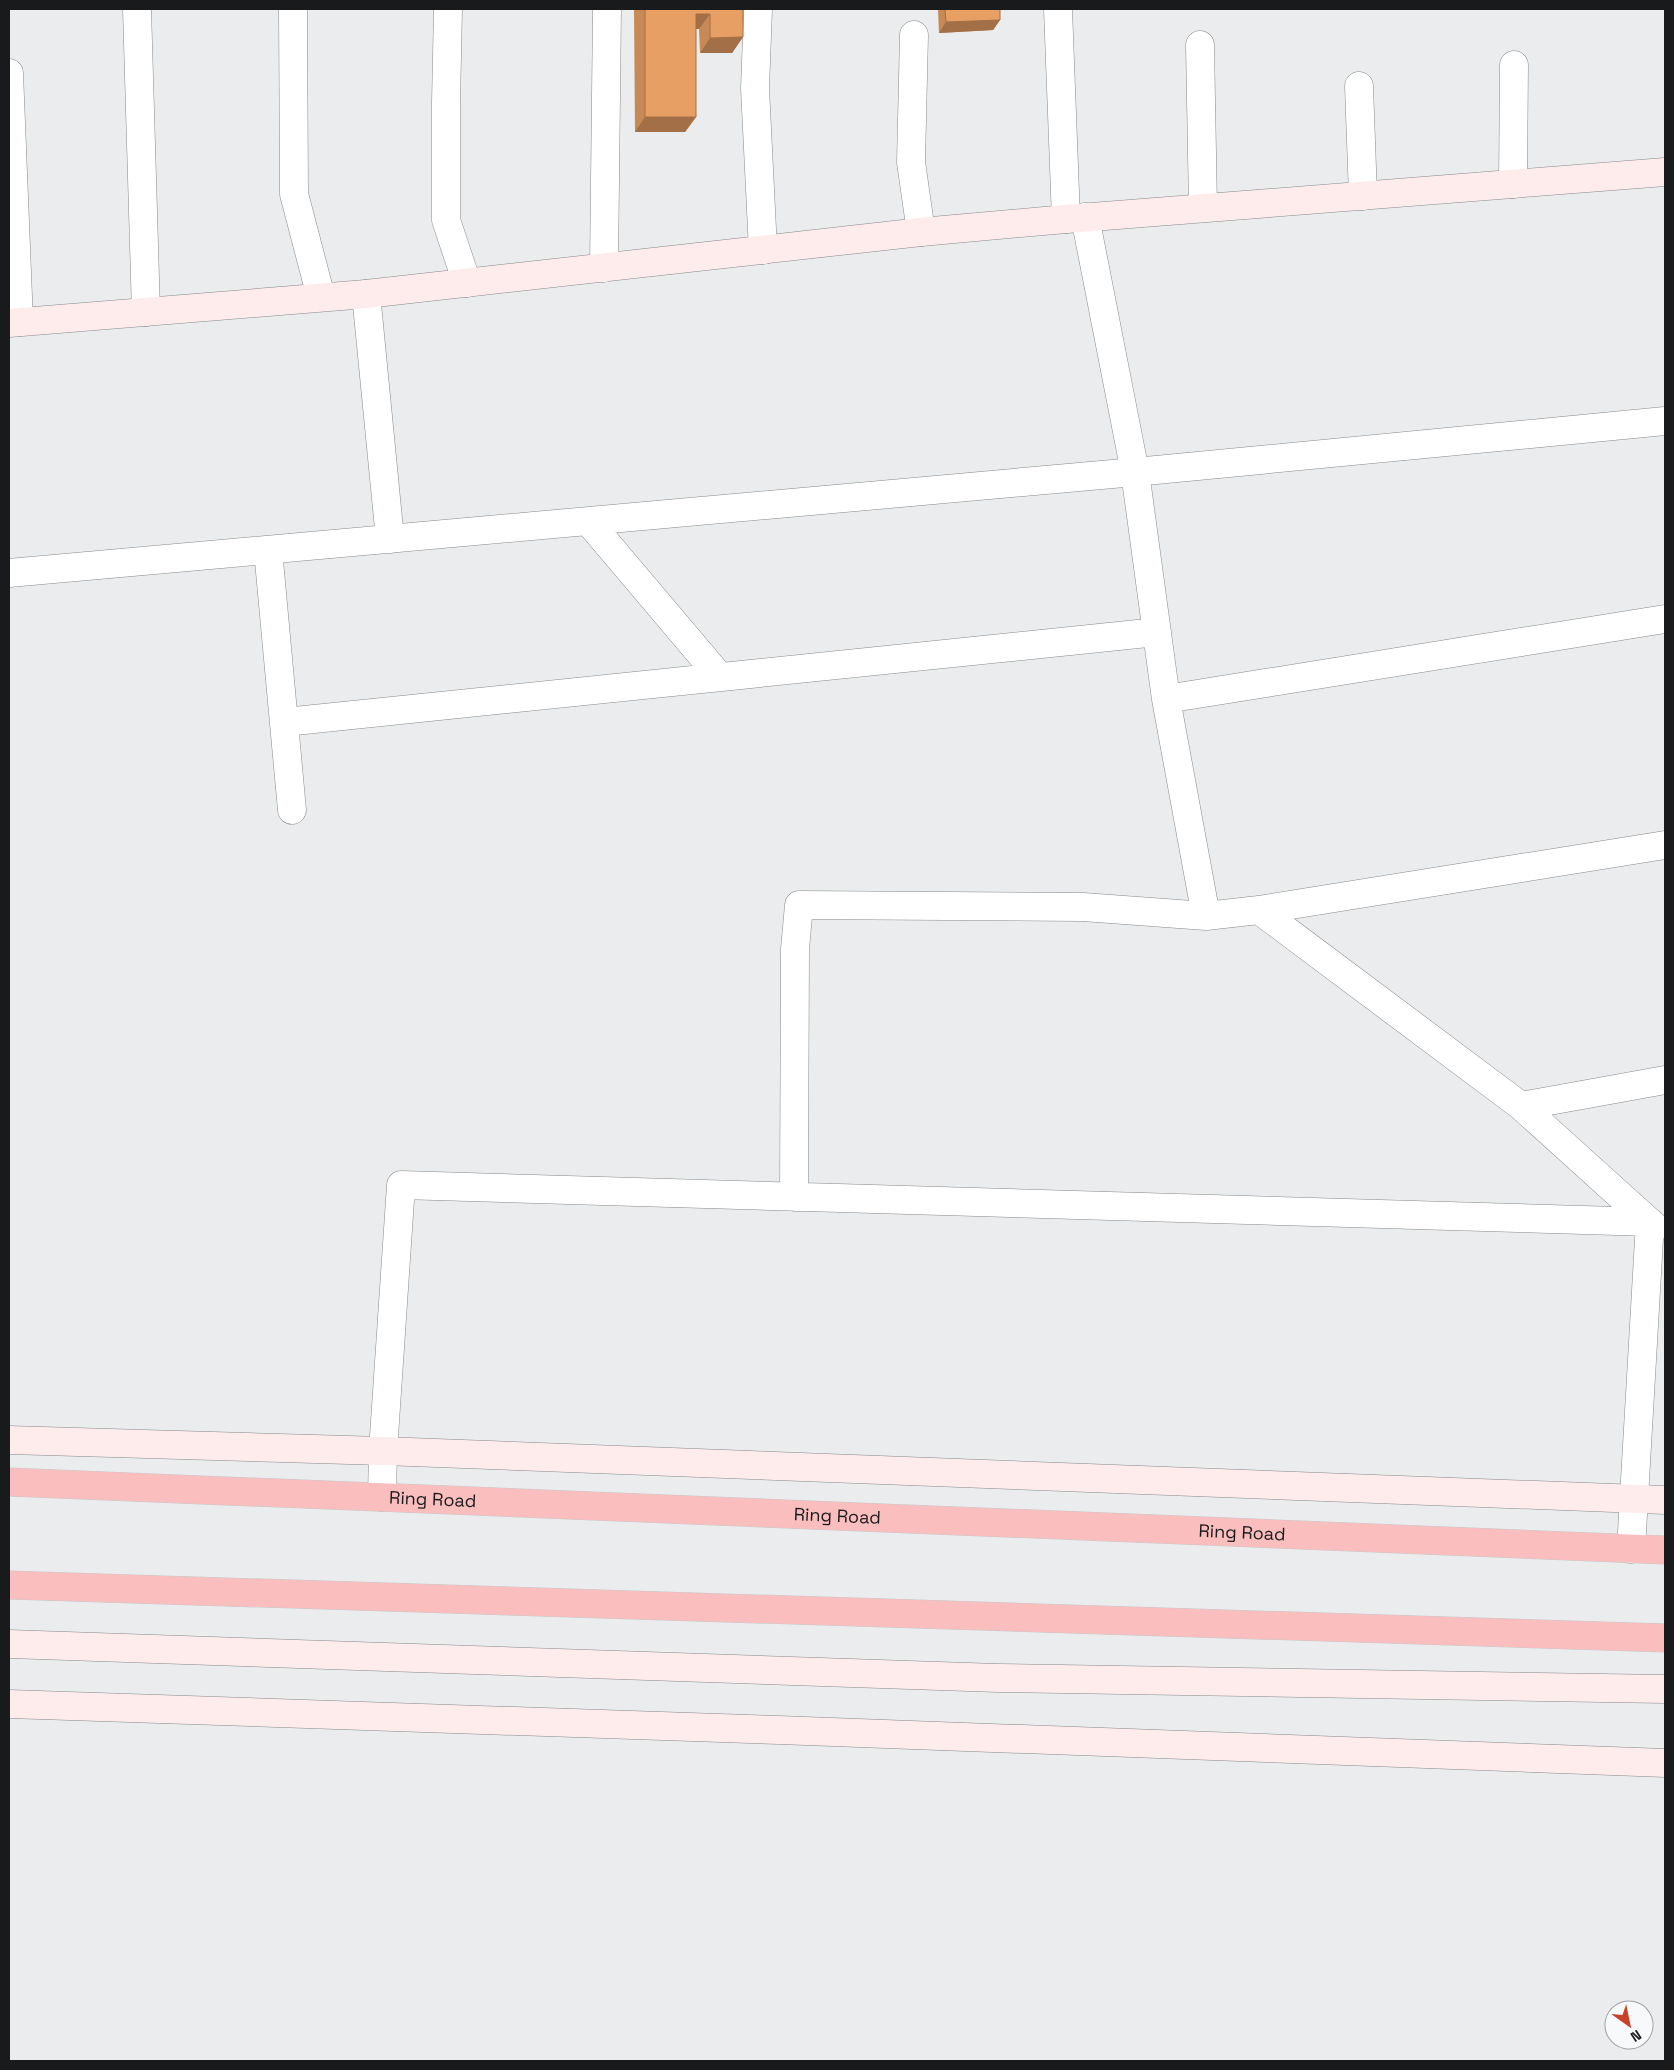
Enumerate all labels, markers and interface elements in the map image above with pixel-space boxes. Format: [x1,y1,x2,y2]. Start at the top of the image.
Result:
street label: Ring Road [389,1486,477,1512]
street label: Ring Road [793,1502,881,1529]
street label: Ring Road [1198,1519,1286,1545]
north arrow [1604,2000,1654,2050]
text: N [1627,2026,1645,2046]

